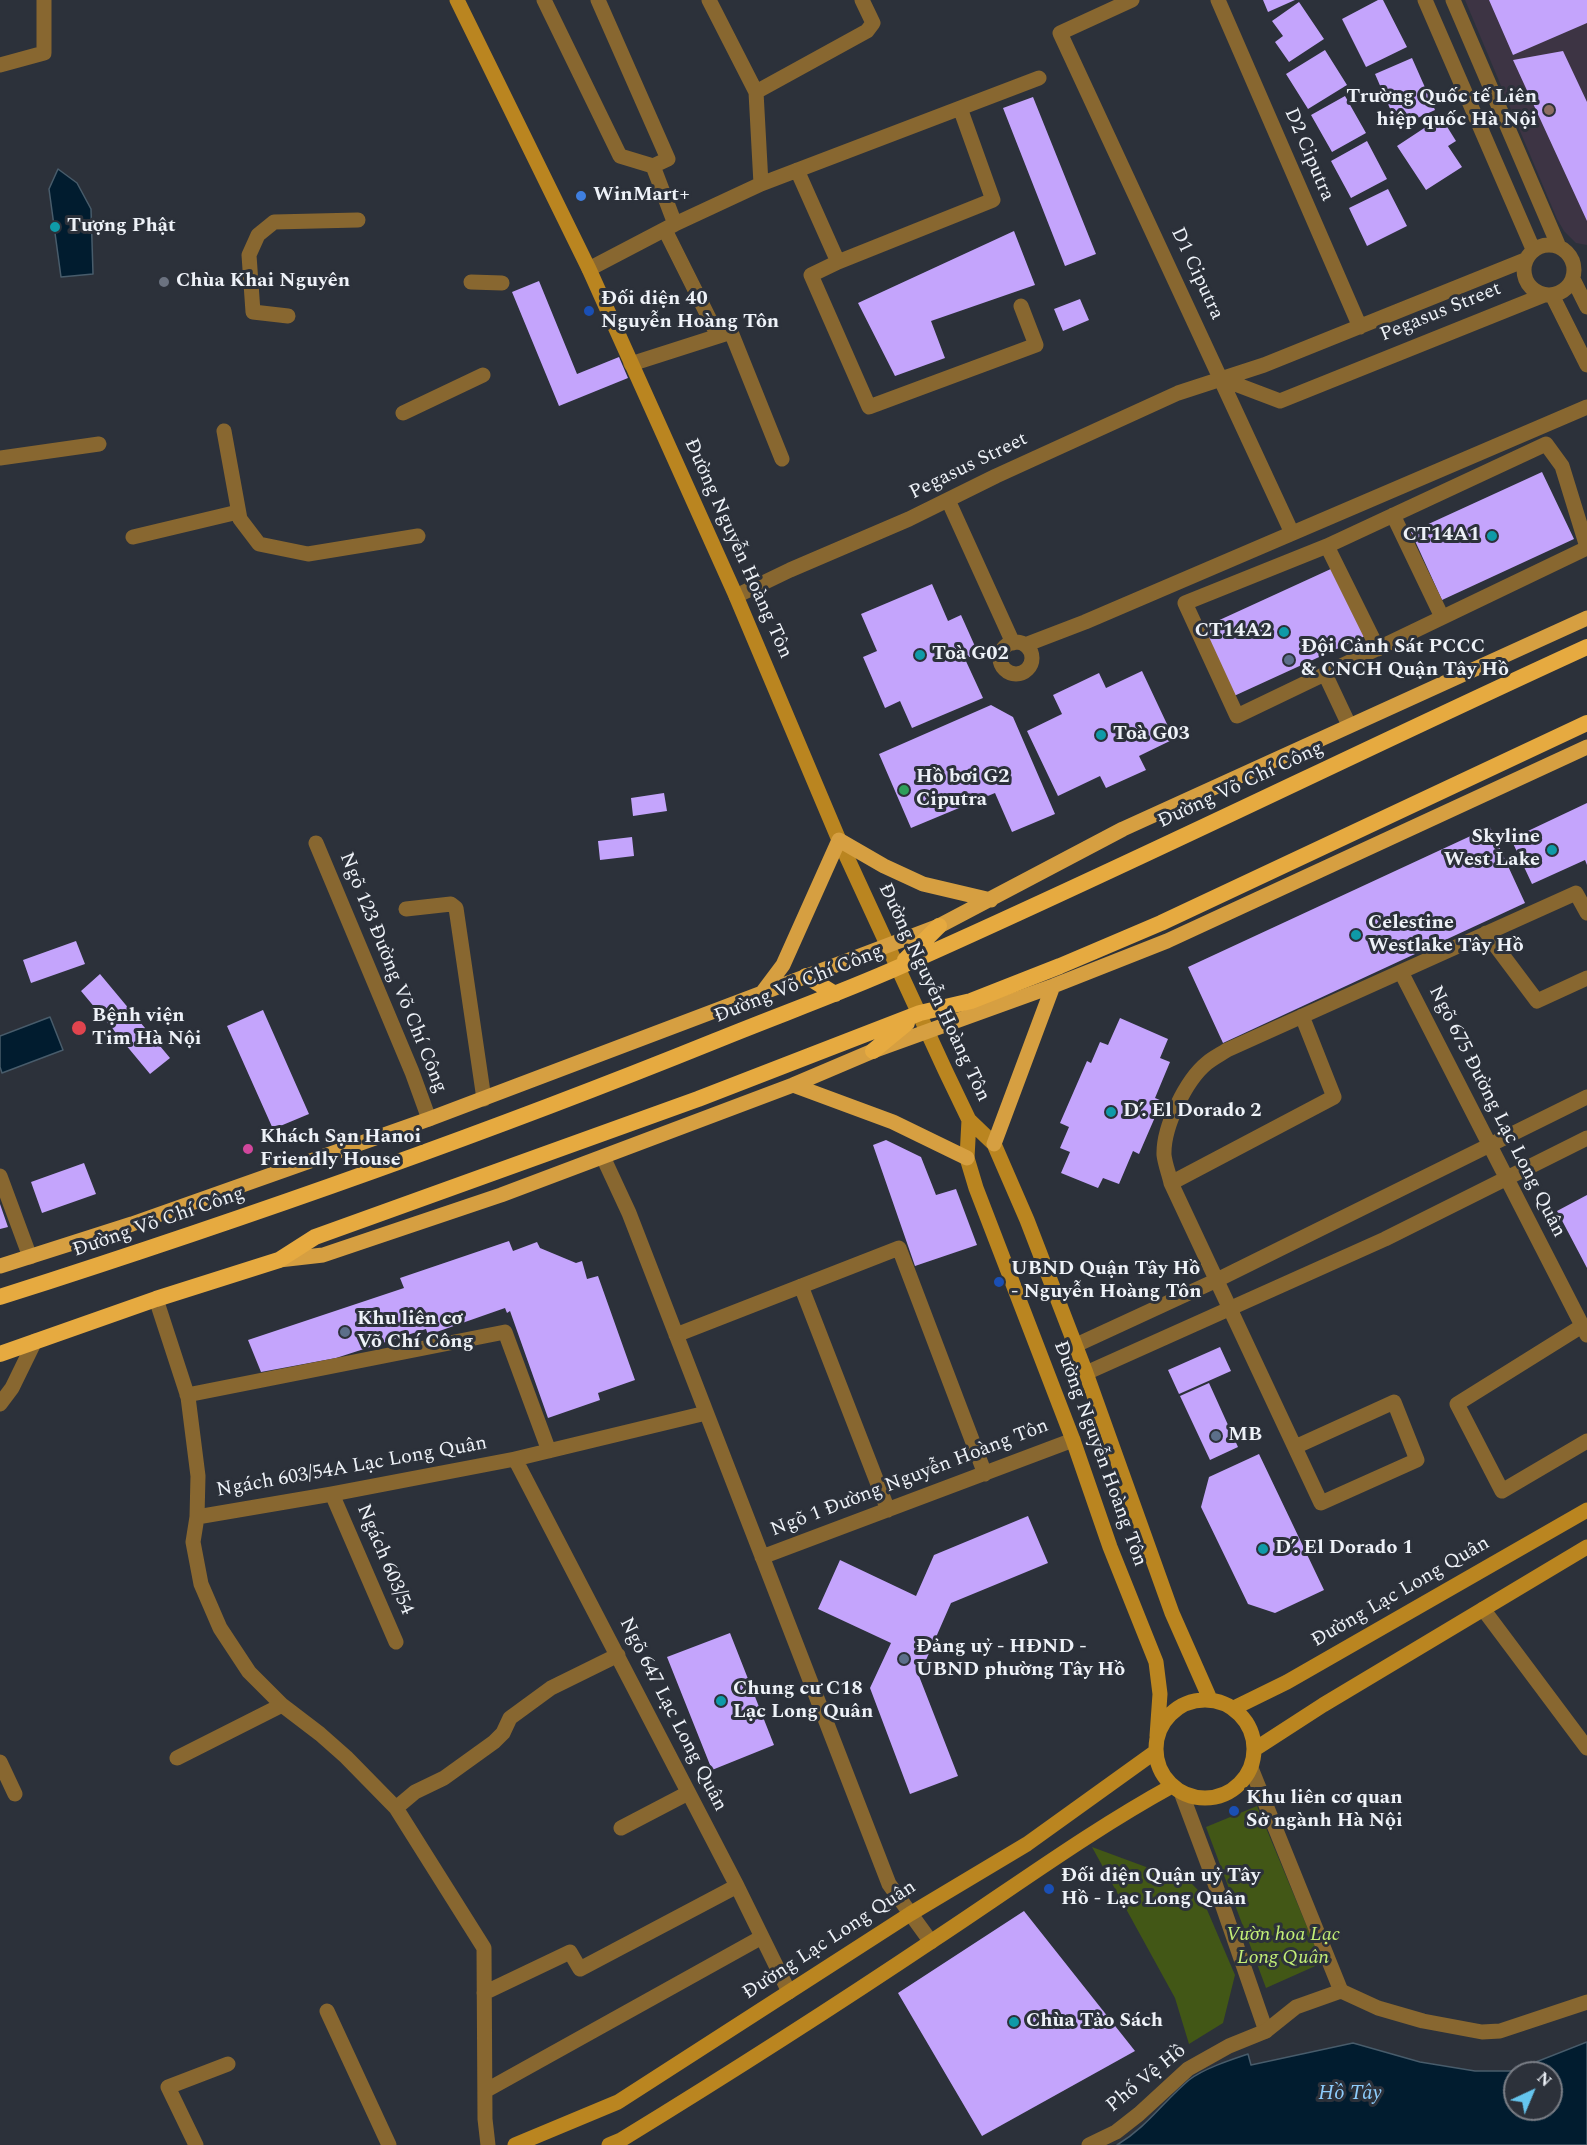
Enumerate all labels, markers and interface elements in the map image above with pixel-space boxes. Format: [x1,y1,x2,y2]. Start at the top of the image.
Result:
place label: Trường Quốc tế Liên hiệp quốc Hà Nội [1346,86,1537,133]
marker: Trường Quốc tế Liên hiệp quốc Hà Nội [1542,103,1556,117]
street label: D2 Ciputra [1278,105,1338,205]
place label: WinMart+ [593,184,690,208]
marker: WinMart+ [574,189,588,203]
place label: Tượng Phật [67,215,176,239]
marker: Tượng Phật [48,220,62,234]
street label: D1 Ciputra [1164,224,1228,324]
place label: Chùa Khai Nguyên [176,270,350,294]
marker: Chùa Khai Nguyên [157,275,171,289]
street label: Pegasus Street [1377,278,1505,348]
place label: Đối diện 40 Nguyễn Hoàng Tôn [601,288,779,335]
marker: Đối diện 40 Nguyễn Hoàng Tôn [582,304,596,318]
street label: Pegasus Street [906,428,1032,506]
street label: Đường Nguyễn Hoàng Tôn [678,435,796,663]
place label: CT14A1 [1403,524,1480,548]
marker: CT14A1 [1485,529,1499,543]
place label: CT14A2 [1195,620,1272,644]
marker: CT14A2 [1277,625,1291,639]
place label: Đội Cảnh Sát PCCC & CNCH Quận Tây Hồ [1301,636,1509,683]
place label: Toà G02 [932,643,1009,667]
marker: Toà G02 [913,648,927,662]
marker: Đội Cảnh Sát PCCC & CNCH Quận Tây Hồ [1282,653,1296,667]
place label: Toà G03 [1113,723,1190,747]
marker: Toà G03 [1094,728,1108,742]
street label: Đường Võ Chí Công [1155,737,1327,835]
place label: Hồ bơi G2 Ciputra [916,766,1010,813]
marker: Hồ bơi G2 Ciputra [897,783,911,797]
place label: Skyline West Lake [1444,826,1540,873]
marker: Skyline West Lake [1545,843,1559,857]
street label: Ngõ 123 Đường Võ Chí Công [333,849,451,1097]
street label: Đường Nguyễn Hoàng Tôn [872,880,994,1106]
place label: Celestine Westlake Tây Hồ [1368,912,1524,959]
marker: Celestine Westlake Tây Hồ [1349,928,1363,942]
street label: Đường Võ Chí Công [711,940,887,1030]
street label: Ngõ 675 Đường Lạc Long Quân [1422,982,1570,1242]
place label: Bệnh viện Tim Hà Nội [92,1005,202,1052]
marker: Bệnh viện Tim Hà Nội [70,1019,88,1037]
place label: D’. El Dorado 2 [1123,1100,1262,1124]
marker: D’. El Dorado 2 [1104,1105,1118,1119]
place label: Khách Sạn Hanoi Friendly House [260,1126,421,1173]
marker: Khách Sạn Hanoi Friendly House [241,1142,255,1156]
street label: Đường Võ Chí Công [70,1182,248,1264]
place label: UBND Quận Tây Hồ - Nguyễn Hoàng Tôn [1011,1258,1202,1305]
marker: UBND Quận Tây Hồ - Nguyễn Hoàng Tôn [992,1275,1006,1289]
place label: Khu liên cơ Võ Chí Công [357,1308,473,1355]
marker: Khu liên cơ Võ Chí Công [338,1325,352,1339]
street label: Đường Nguyễn Hoàng Tôn [1047,1338,1151,1570]
street label: Ngõ 1 Đường Nguyễn Hoàng Tôn [768,1415,1052,1543]
place label: MB [1228,1424,1262,1448]
marker: MB [1209,1429,1223,1443]
street label: Ngách 603/54A Lạc Long Quân [215,1432,489,1504]
street label: Ngách 603/54 [350,1501,418,1619]
street label: Đường Lạc Long Quân [1308,1532,1494,1654]
place label: D’. El Dorado 1 [1275,1537,1414,1561]
marker: D’. El Dorado 1 [1256,1542,1270,1556]
street label: Ngõ 647 Lạc Long Quân [613,1614,731,1816]
place label: Đảng uỷ - HĐND - UBND phường Tây Hồ [916,1636,1125,1683]
marker: Đảng uỷ - HĐND - UBND phường Tây Hồ [897,1652,911,1666]
place label: Chung cư C18 Lạc Long Quân [733,1678,873,1725]
marker: Chung cư C18 Lạc Long Quân [714,1694,728,1708]
place label: Khu liên cơ quan Sở ngành Hà Nội [1246,1787,1403,1834]
marker: Khu liên cơ quan Sở ngành Hà Nội [1227,1804,1241,1818]
place label: Đối diện Quận uỷ Tây Hồ - Lạc Long Quân [1061,1865,1260,1912]
street label: Đường Lạc Long Quân [739,1876,921,2006]
marker: Đối diện Quận uỷ Tây Hồ - Lạc Long Quân [1042,1882,1056,1896]
park label: Vườn hoa Lạc Long Quân [1226,1924,1340,1971]
place label: Chùa Tảo Sách [1026,2010,1163,2034]
marker: Chùa Tảo Sách [1007,2015,1021,2029]
street label: Phố Vệ Hồ [1102,2040,1192,2118]
north arrow [1503,2061,1563,2121]
text: N [1531,2066,1557,2093]
water label: Hồ Tây [1318,2082,1382,2108]

